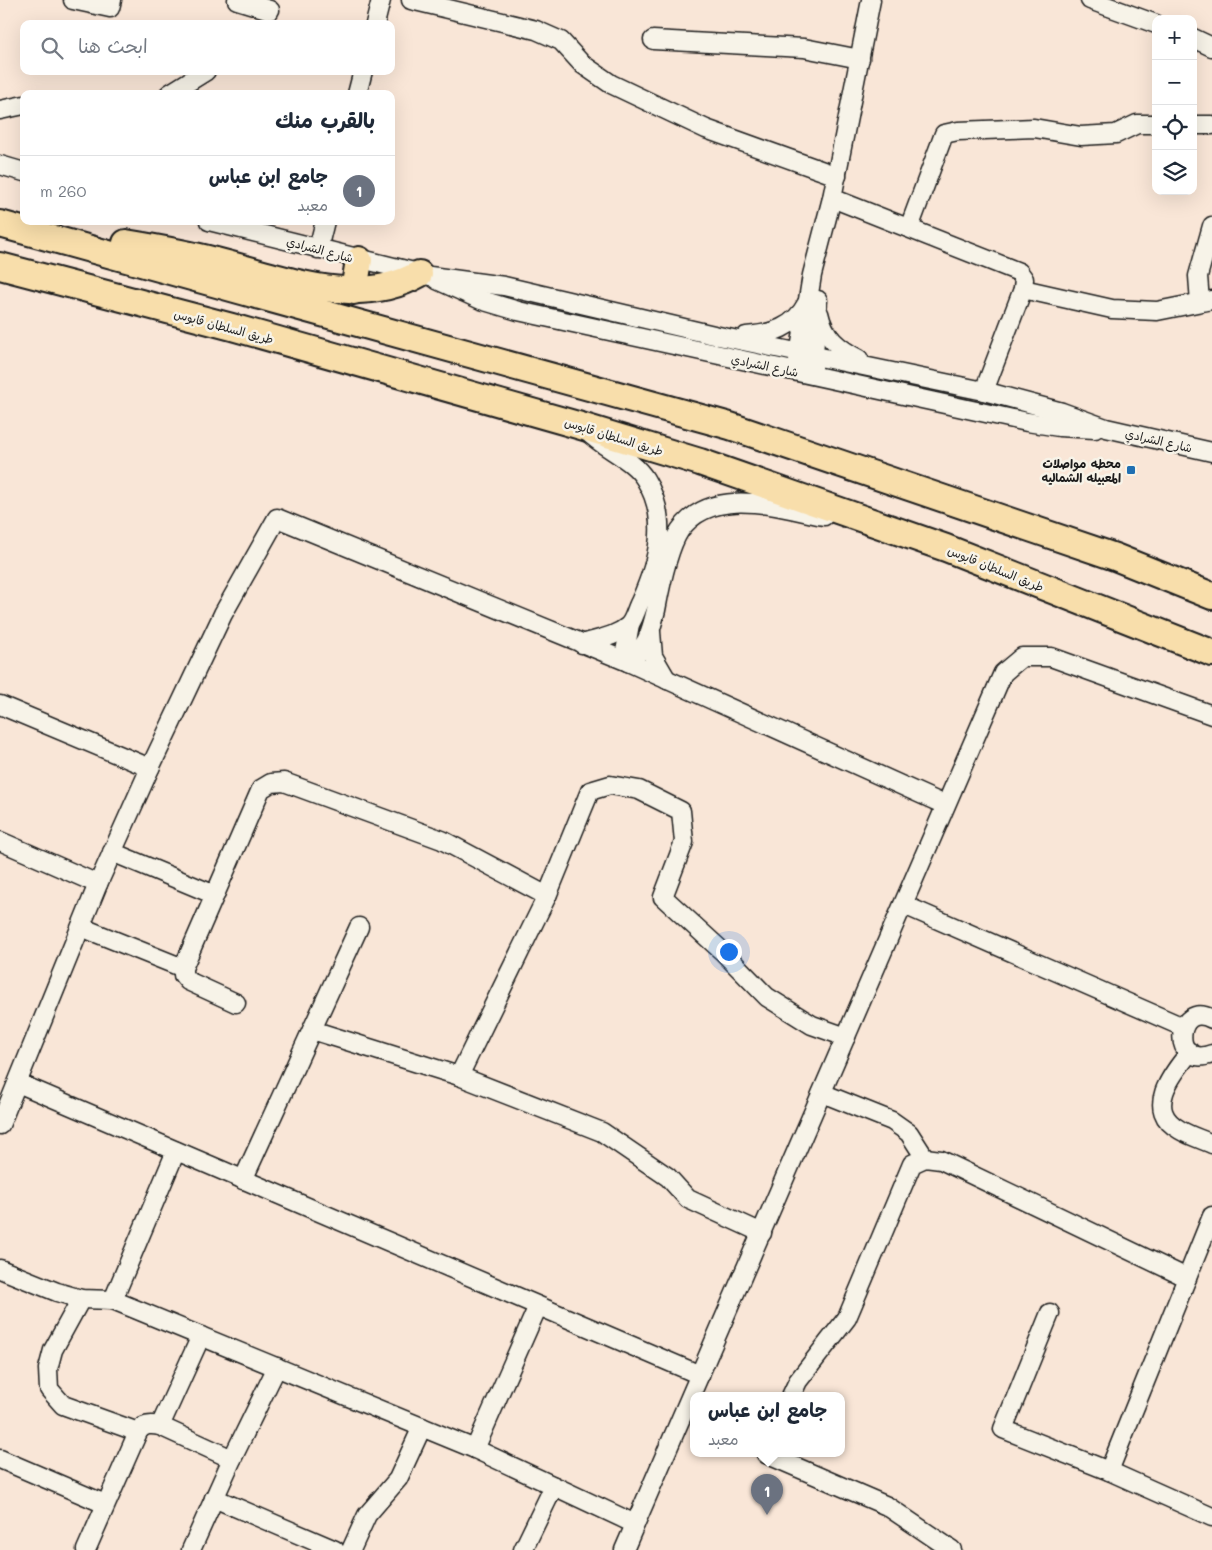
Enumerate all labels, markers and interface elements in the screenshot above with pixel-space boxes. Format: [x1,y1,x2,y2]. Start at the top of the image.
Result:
map controls [1152,15,1197,195]
button: + [1152,15,1197,60]
search box [20,20,395,75]
text: ابحث هنا [78,33,148,58]
icon: search [38,34,66,62]
button: − [1152,60,1197,105]
button: locate [1152,105,1197,150]
text: بالقرب منك [275,106,375,133]
button: layers [1152,150,1197,195]
text: جامع ابن عباس [209,163,328,188]
text: 260 m [40,180,86,201]
text: 1 [355,180,363,201]
text: معبد [297,194,328,215]
street label: شارع الشرادي [284,232,355,268]
street label: طريق السلطان قابوس [172,305,275,348]
street label: شارع الشرادي [729,350,800,382]
street label: طريق السلطان قابوس [562,413,665,460]
street label: شارع الشرادي [1123,425,1194,457]
place label: محطه مواصلات المعبيله الشماليه [1042,455,1121,485]
marker: محطه مواصلات المعبيله الشماليه [1125,464,1137,476]
street label: طريق السلطان قابوس [945,541,1046,596]
your location [716,939,742,965]
popup [690,1392,845,1457]
text: جامع ابن عباس [708,1397,827,1422]
text: معبد [708,1428,739,1449]
pin: 1 [751,1474,783,1515]

